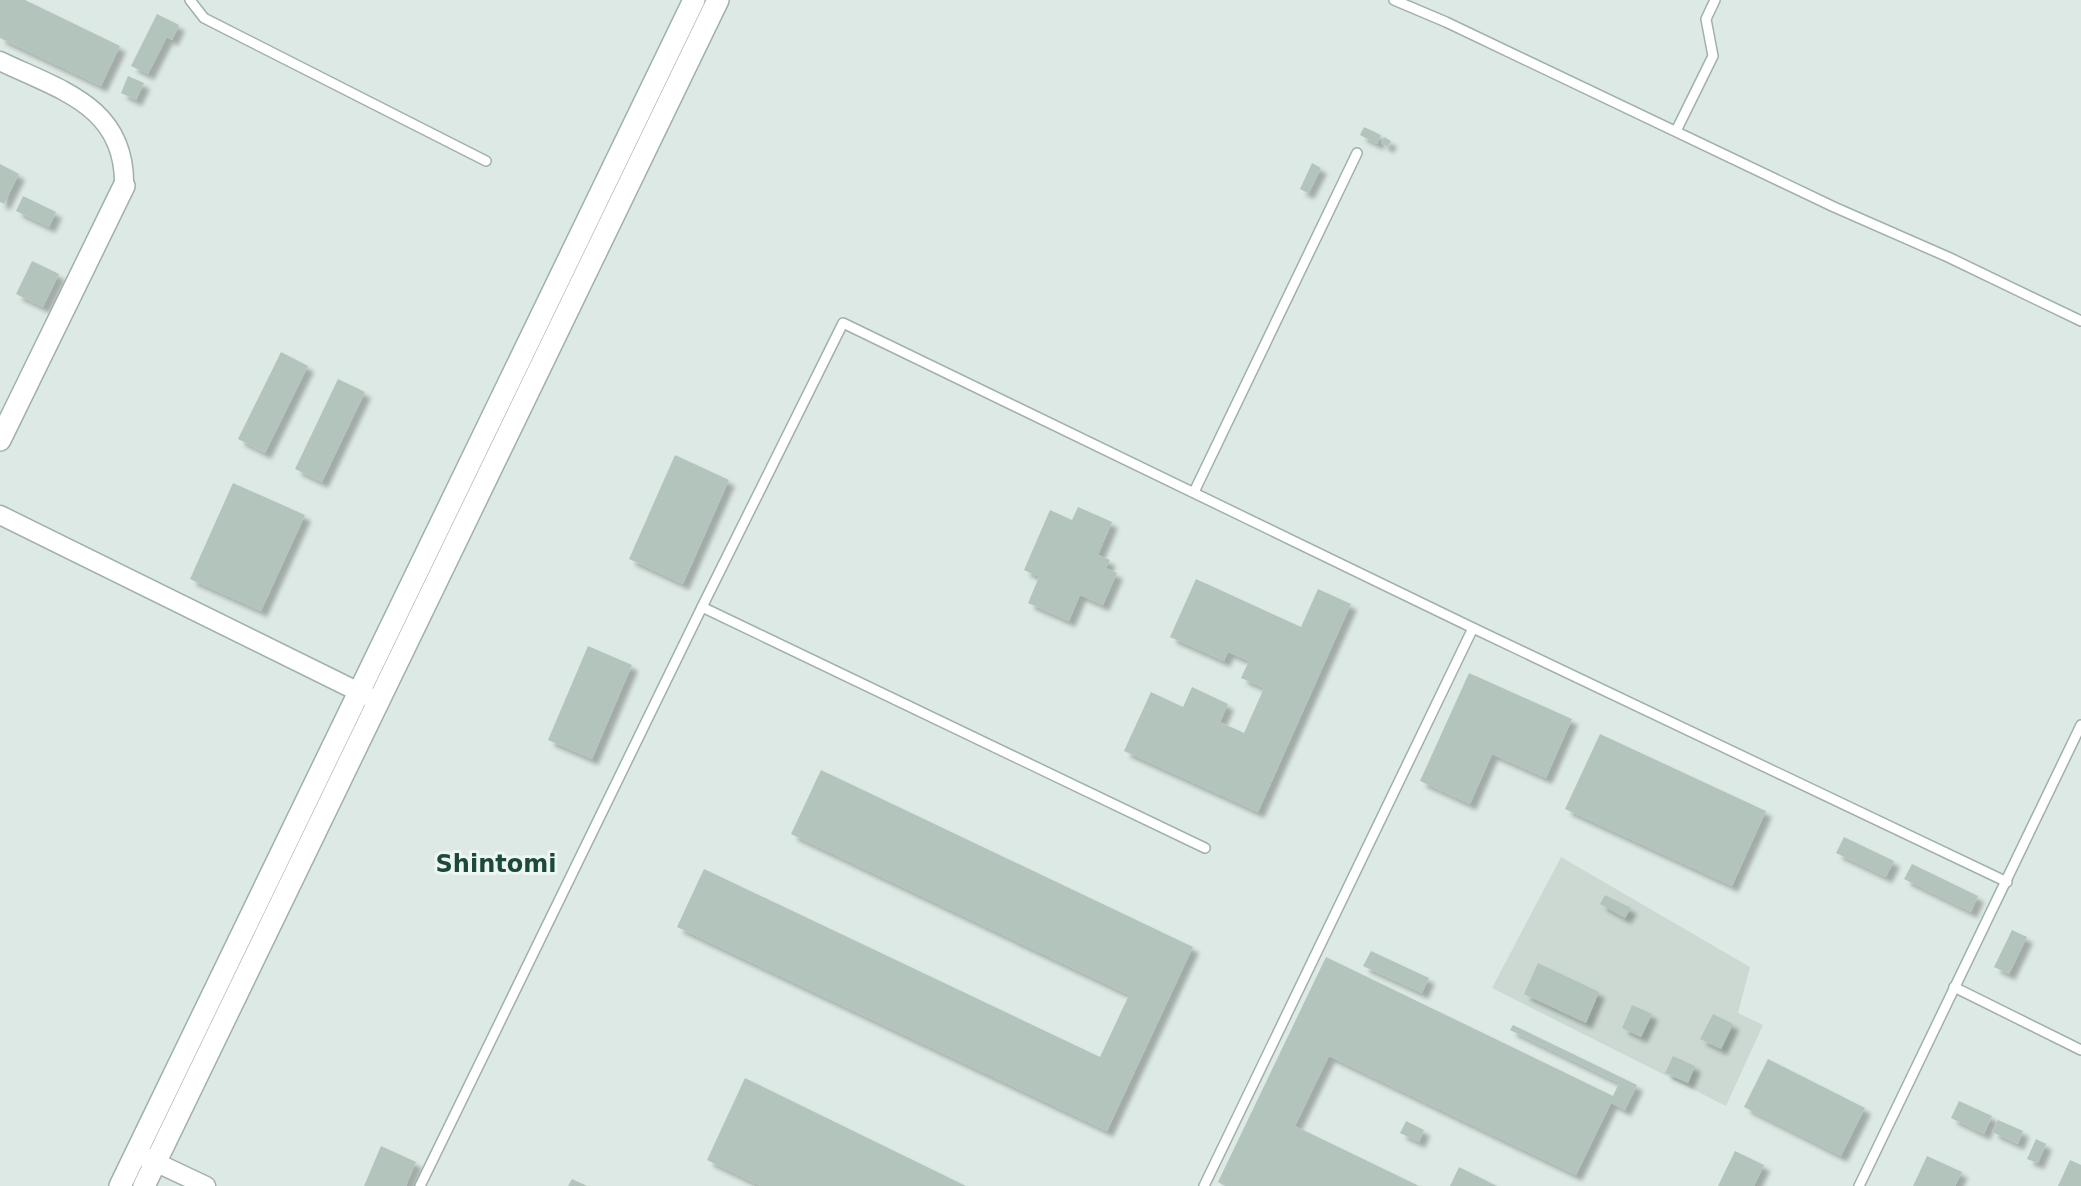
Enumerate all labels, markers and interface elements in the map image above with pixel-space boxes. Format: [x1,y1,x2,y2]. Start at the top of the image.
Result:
district label: Shintomi [436,850,556,878]

